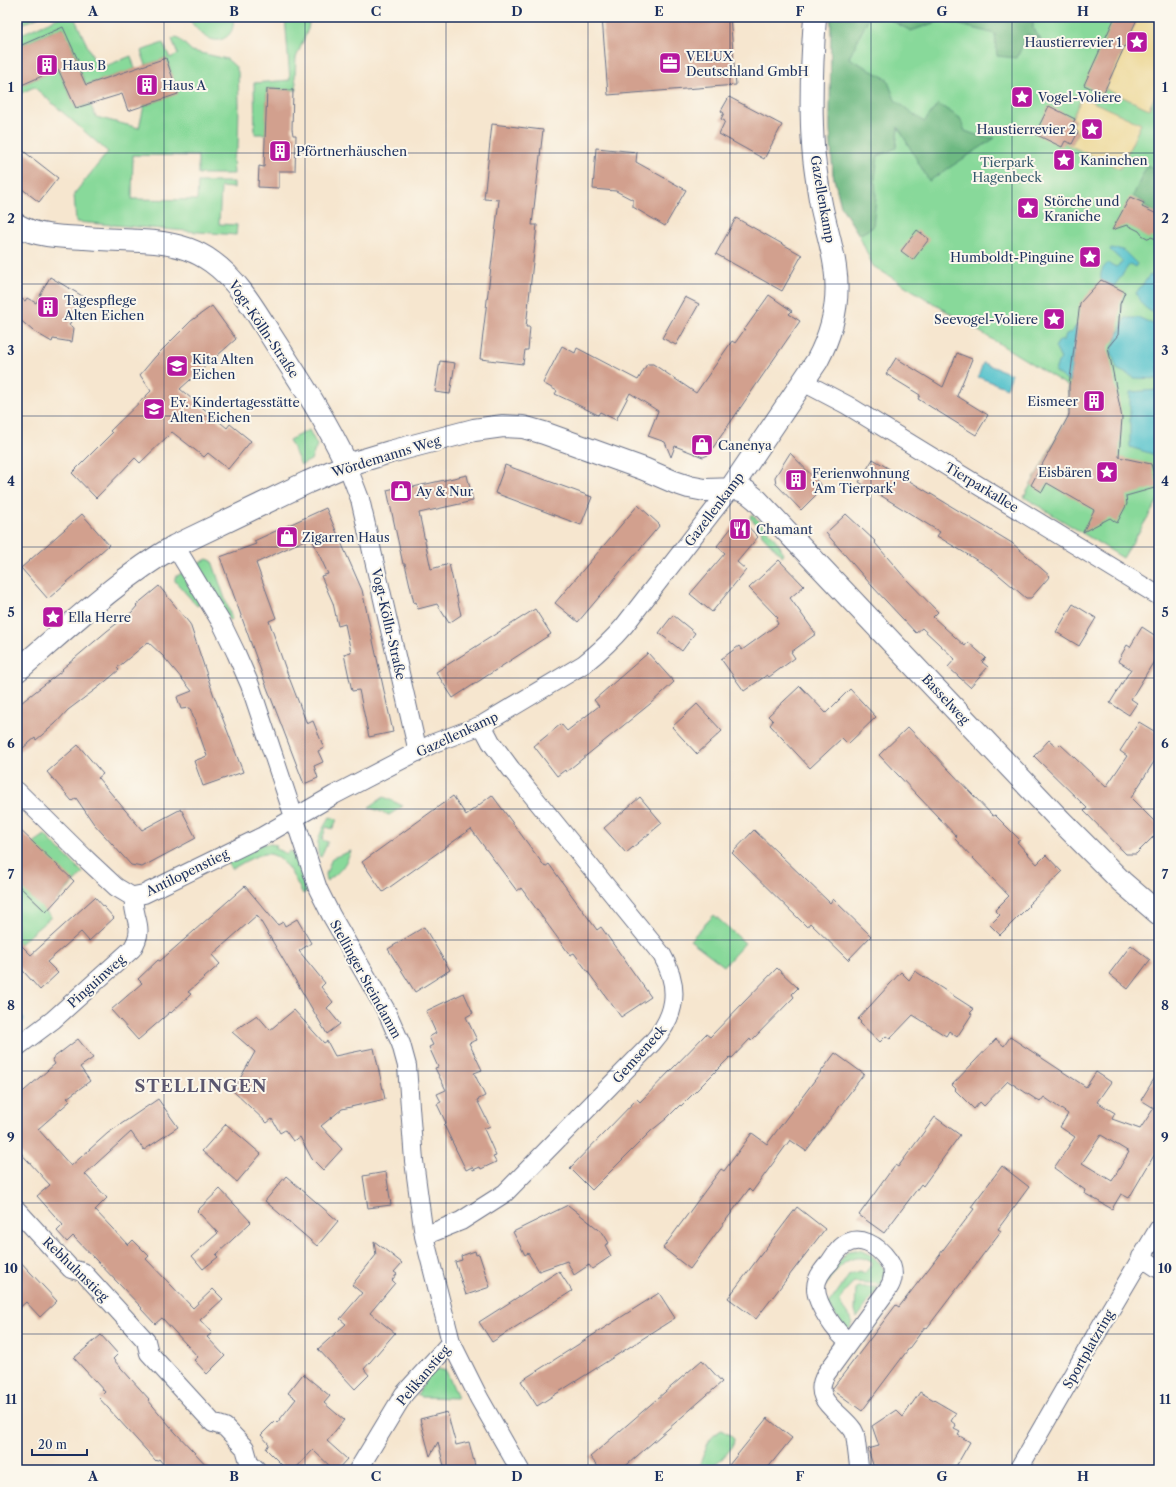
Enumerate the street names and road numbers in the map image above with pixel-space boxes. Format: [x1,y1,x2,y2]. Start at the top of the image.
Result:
street label: Gazellenkamp [807,154,839,244]
street label: Vogt-Kölln-Straße [225,276,302,381]
street label: Wördemanns Weg [329,432,442,480]
street label: Tierparkallee [942,459,1022,515]
street label: Gazellenkamp [681,469,747,549]
street label: Vogt-Kölln-Straße [368,566,410,681]
street label: Basselweg [919,671,973,728]
street label: Gazellenkamp [413,708,501,760]
street label: Antilopenstieg [142,845,231,899]
street label: Stellinger Steindamm [327,917,405,1041]
street label: Pinguinweg [64,951,128,1011]
street label: Gemseneck [609,1021,670,1086]
street label: Rebhuhnstieg [40,1234,112,1304]
street label: Sportplatzring [1059,1307,1117,1391]
street label: Pelikanstieg [393,1341,453,1408]

